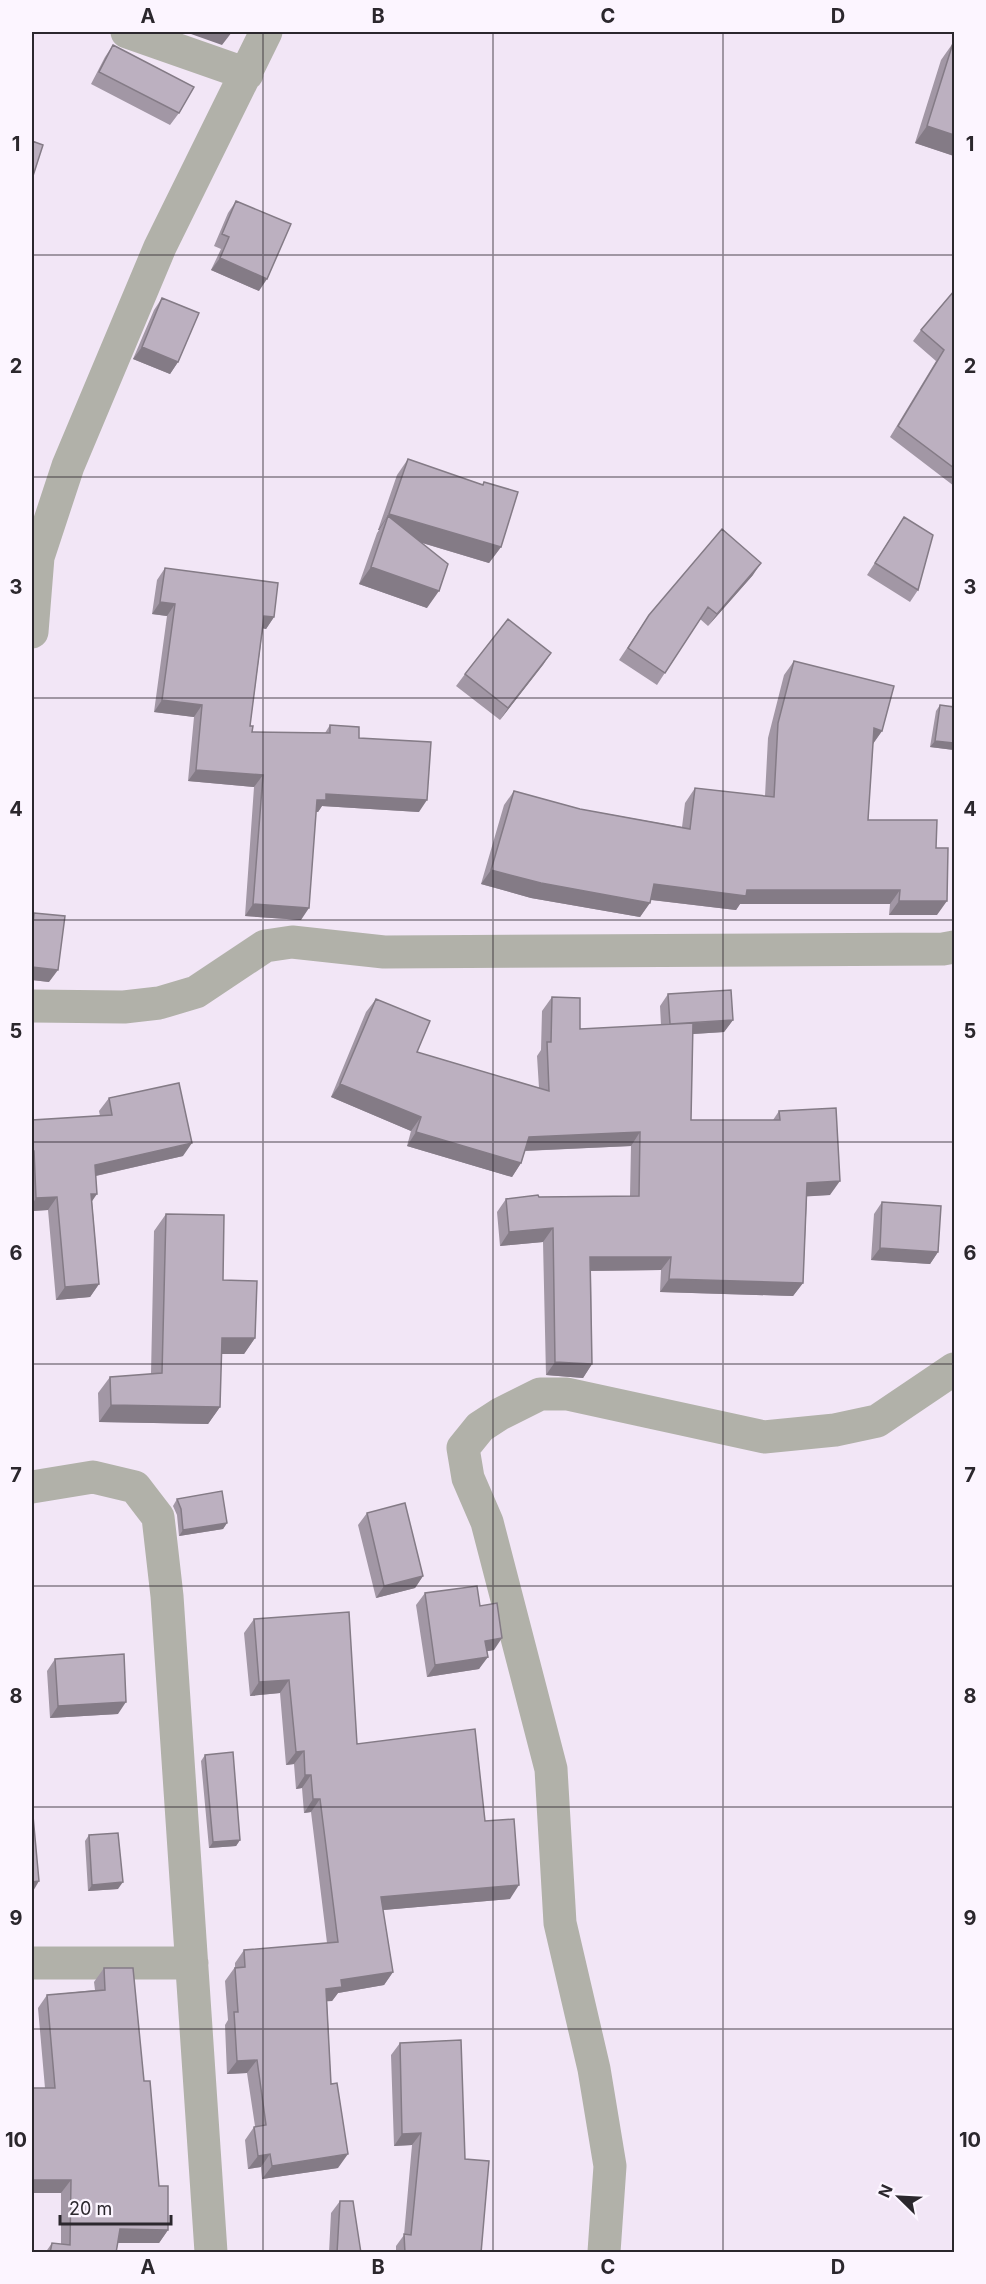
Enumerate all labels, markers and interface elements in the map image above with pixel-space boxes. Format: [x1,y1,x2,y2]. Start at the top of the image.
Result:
text: A [141,4,156,28]
text: B [371,4,385,28]
text: C [601,4,615,28]
text: D [831,4,845,28]
text: 1 [12,132,20,156]
text: 1 [966,132,974,156]
text: 2 [10,354,22,378]
text: 2 [964,354,976,378]
text: 3 [10,575,22,599]
text: 3 [964,575,976,599]
text: 4 [9,797,23,821]
text: 4 [963,797,977,821]
text: 5 [10,1019,22,1043]
text: 5 [964,1019,976,1043]
text: 6 [10,1241,23,1265]
text: 6 [964,1241,977,1265]
text: 7 [10,1463,22,1487]
text: 7 [964,1463,976,1487]
text: 8 [9,1684,23,1708]
text: 8 [963,1684,977,1708]
text: 9 [10,1906,23,1930]
text: 9 [964,1906,977,1930]
text: 10 [5,2128,27,2152]
text: 10 [959,2128,981,2152]
north arrow [869,2167,929,2227]
text: N [874,2181,897,2201]
scale bar [60,2188,171,2226]
text: 20 m [69,2198,112,2219]
text: A [141,2255,156,2279]
text: B [371,2255,385,2279]
text: C [601,2255,615,2279]
text: D [831,2255,845,2279]

